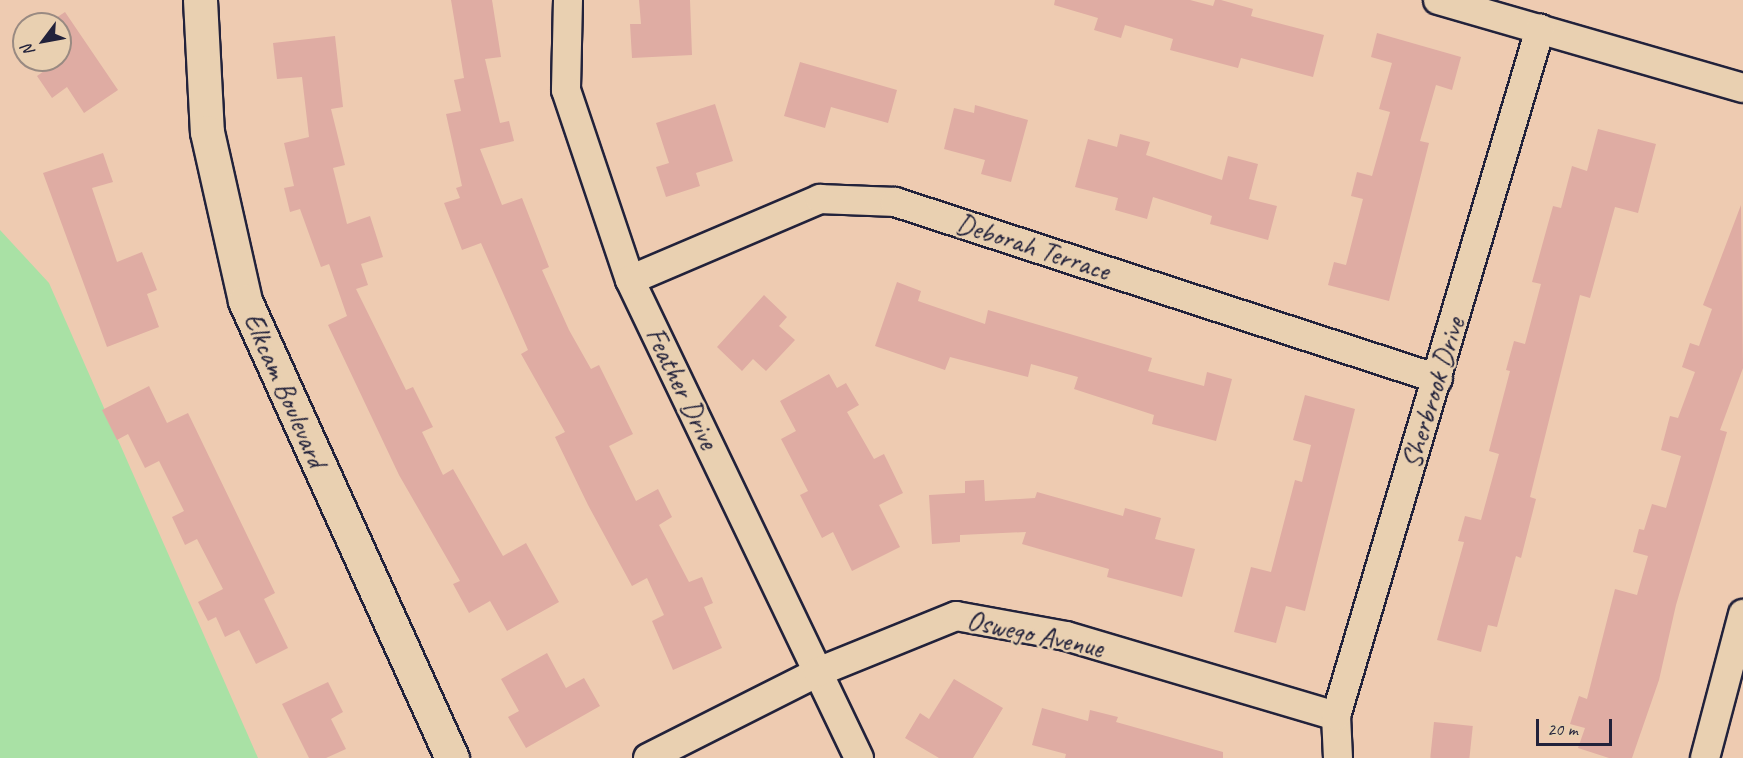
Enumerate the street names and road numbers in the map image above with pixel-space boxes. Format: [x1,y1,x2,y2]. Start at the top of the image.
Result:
street label: Deborah Terrace [952,206,1114,288]
street label: Elkcam Boulevard [236,307,334,473]
street label: Sherbrook Drive [1394,314,1472,472]
street label: Feather Drive [638,322,726,454]
street label: Oswego Avenue [964,603,1106,665]

